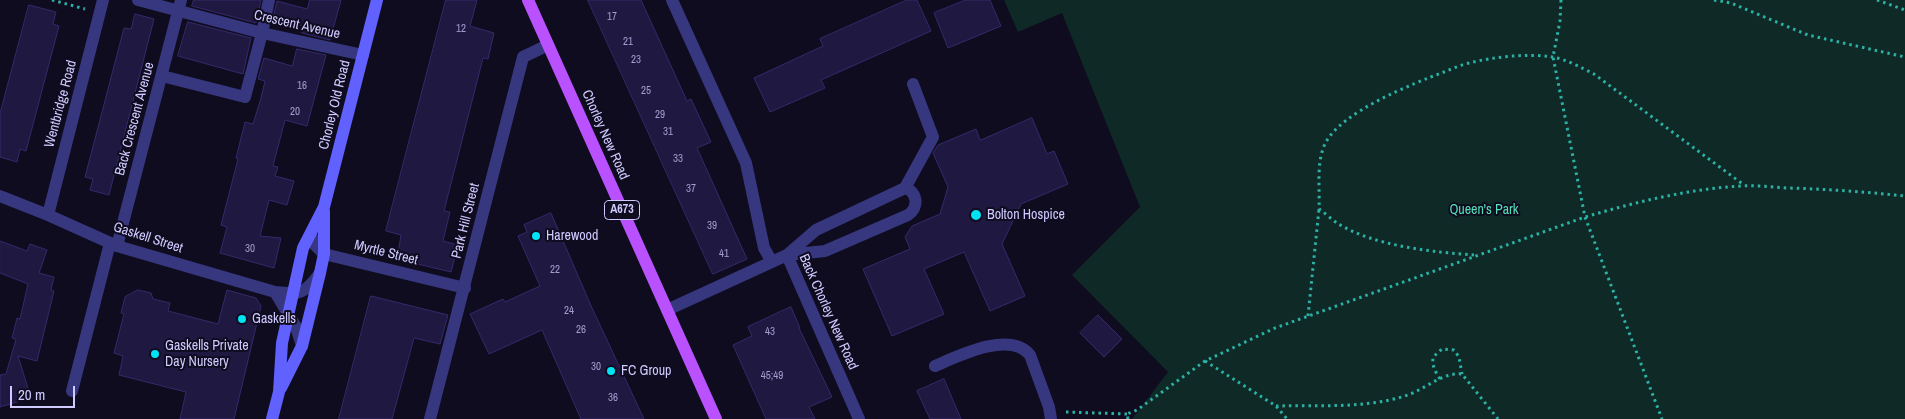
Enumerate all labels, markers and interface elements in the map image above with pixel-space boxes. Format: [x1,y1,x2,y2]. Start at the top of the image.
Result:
street label: Crescent Avenue [252,7,342,43]
house number: 17 [607,10,617,24]
house number: 12 [456,22,466,36]
house number: 21 [623,35,633,49]
house number: 23 [631,53,641,67]
street label: Wentbridge Road [41,58,81,150]
street label: Chorley Old Road [316,59,354,151]
street label: Back Crescent Avenue [112,61,158,177]
house number: 16 [297,79,307,93]
house number: 25 [641,84,651,98]
street label: Chorley New Road [578,88,632,182]
house number: 20 [290,105,300,119]
house number: 29 [655,108,665,122]
house number: 31 [663,125,673,139]
house number: 33 [673,152,683,166]
street label: Park Hill Street [449,182,483,260]
house number: 37 [686,182,696,196]
road number: A673 [604,200,640,220]
park label: Queen's Park [1449,202,1519,218]
place label: Bolton Hospice [987,207,1065,223]
marker: Bolton Hospice [969,208,983,222]
street label: Gaskell Street [111,219,185,257]
house number: 39 [707,219,717,233]
place label: Harewood [546,228,598,244]
marker: Harewood [530,230,542,242]
street label: Myrtle Street [352,237,420,269]
house number: 30 [245,242,255,256]
house number: 41 [719,247,729,261]
street label: Back Chorley New Road [795,251,861,373]
house number: 22 [550,263,560,277]
house number: 24 [564,304,574,318]
place label: Gaskells [252,311,296,327]
marker: Gaskells [236,313,248,325]
house number: 26 [576,323,586,337]
house number: 43 [765,325,775,339]
place label: Gaskells Private Day Nursery [165,338,249,371]
marker: Gaskells Private Day Nursery [149,348,161,360]
house number: 30 [591,360,601,374]
place label: FC Group [621,363,671,379]
marker: FC Group [605,365,617,377]
house number: 45;49 [761,369,783,383]
scale bar [12,376,78,408]
text: 20 m [18,384,45,405]
house number: 36 [608,391,618,405]

